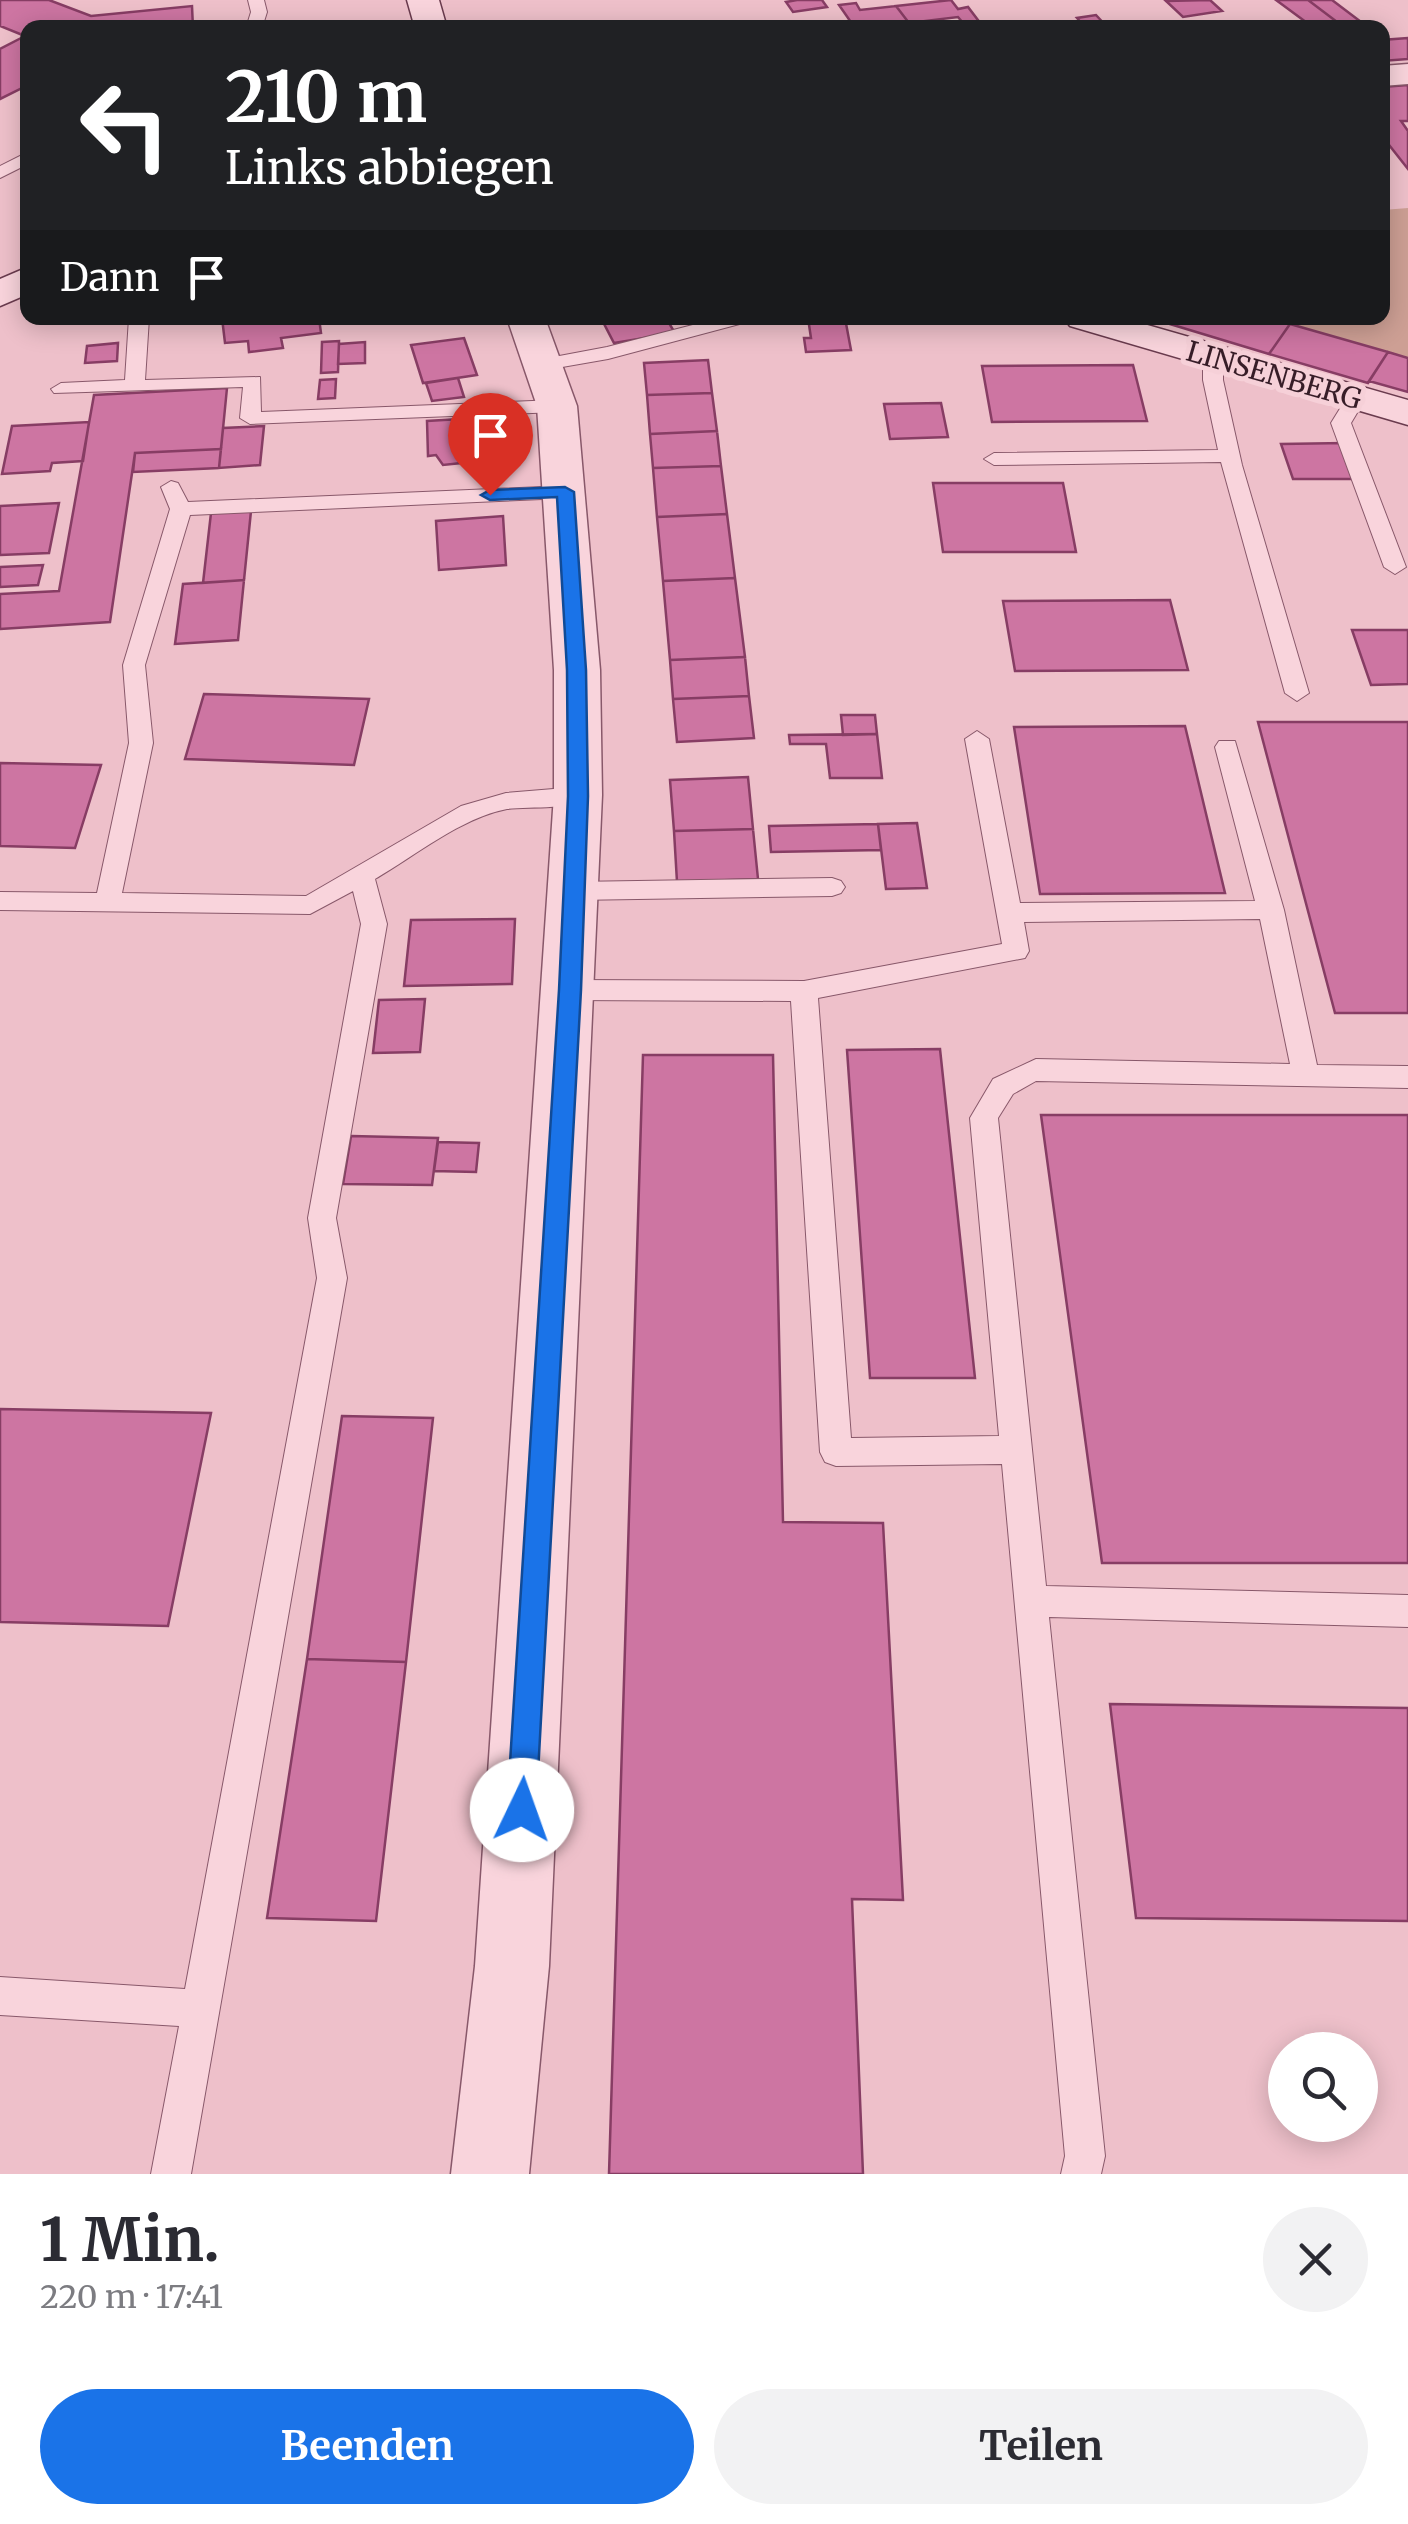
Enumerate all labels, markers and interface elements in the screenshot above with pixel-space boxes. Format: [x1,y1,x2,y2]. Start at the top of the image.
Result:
text: 210 m [225,53,427,141]
icon: left [60,60,190,190]
text: Links abbiegen [225,140,554,196]
icon: arrive [179,250,234,305]
text: Dann [60,254,159,301]
street label: LINSENBERG [1182,333,1366,417]
pin [448,393,533,496]
icon: arrive [463,408,518,463]
position arrow [470,1758,574,1862]
map controls [1268,2032,1378,2142]
button: search [1268,2032,1378,2142]
text: 1 Min. [40,2202,220,2277]
button: close [1263,2207,1368,2312]
text: 220 m · 17:41 [40,2277,223,2317]
button: Beenden [40,2389,694,2504]
button: Teilen [714,2389,1368,2504]

